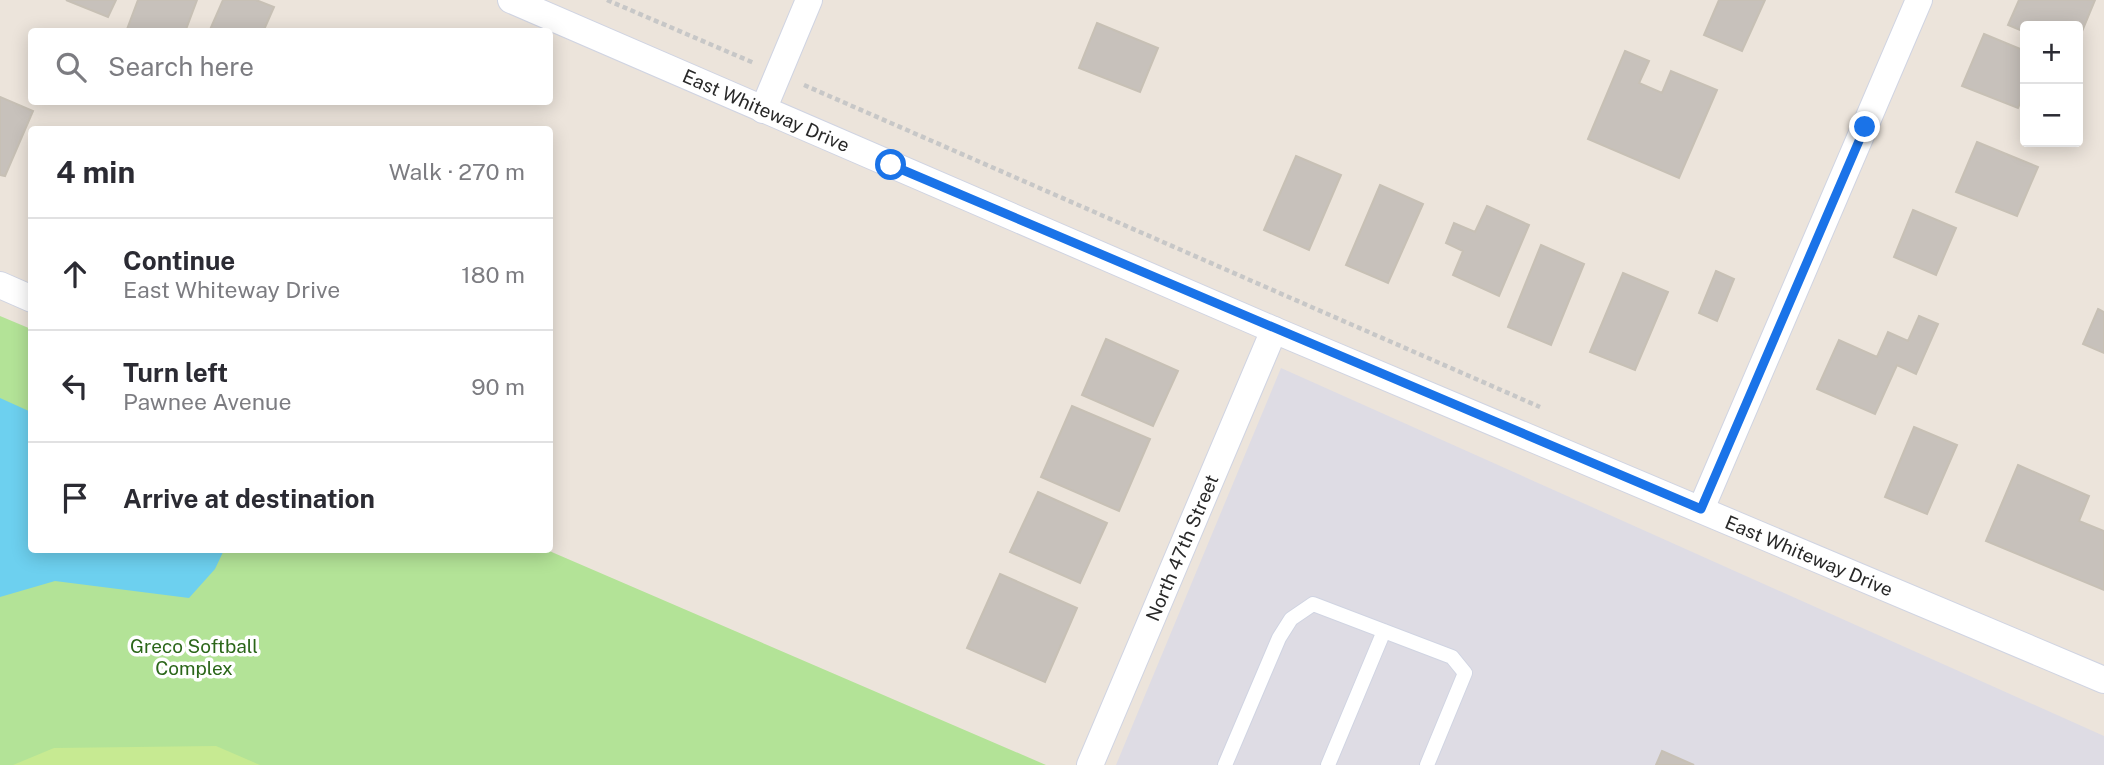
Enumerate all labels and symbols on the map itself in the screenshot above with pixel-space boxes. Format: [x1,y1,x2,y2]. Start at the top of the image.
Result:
street label: East Whiteway Drive [679,65,853,156]
route end [1849,111,1880,142]
route start [875,149,906,180]
street label: North 47th Street [1141,471,1223,624]
street label: East Whiteway Drive [1722,511,1896,601]
park label: Greco Softball Complex [130,635,258,679]

